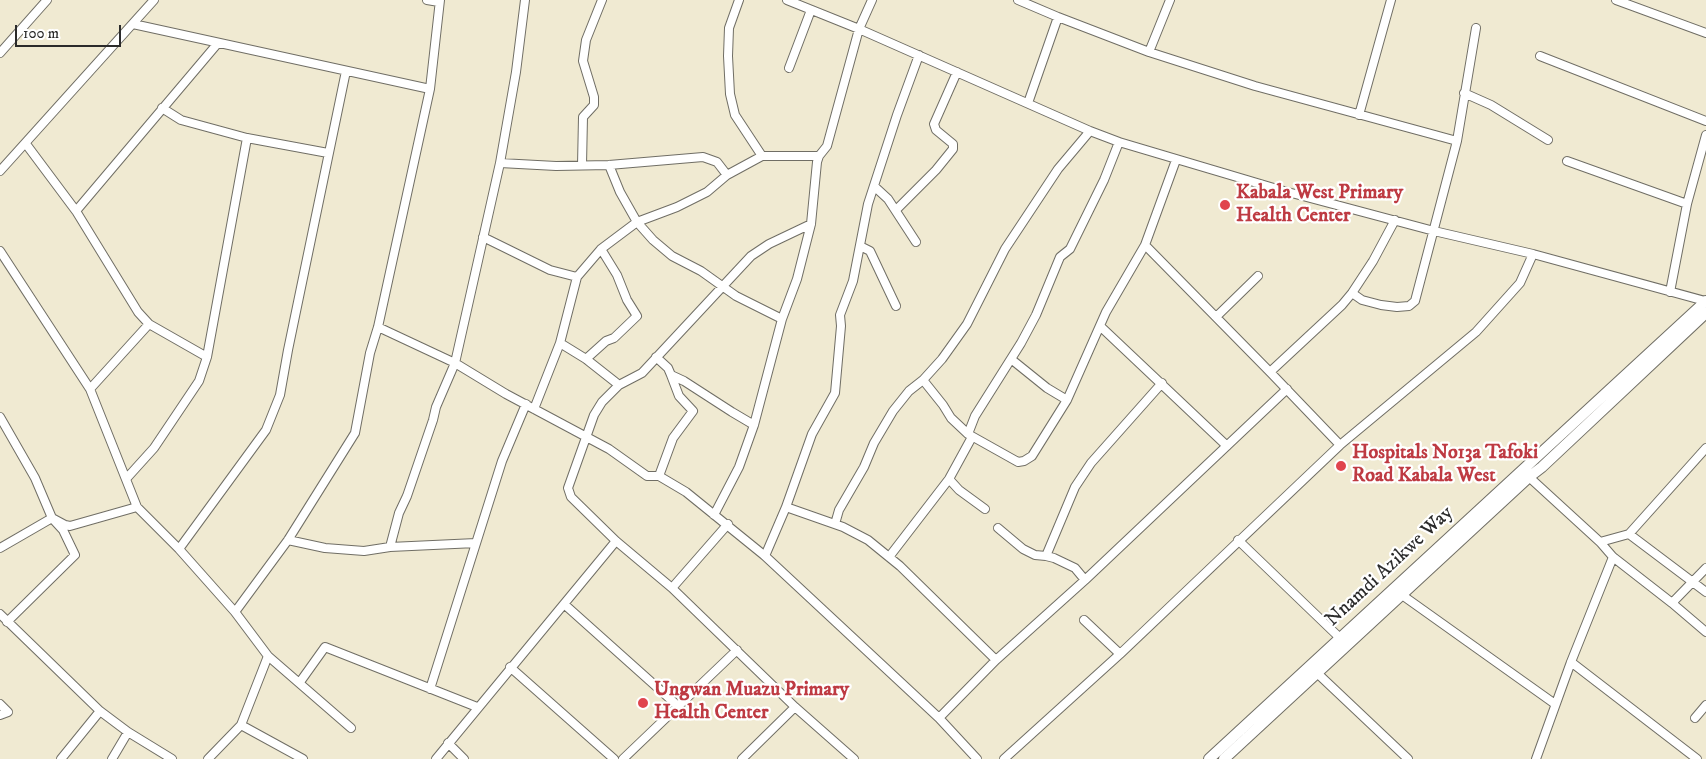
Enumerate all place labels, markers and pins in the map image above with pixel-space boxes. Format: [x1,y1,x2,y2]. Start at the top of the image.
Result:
place label: Kabala West Primary Health Center [1236,182,1403,229]
marker: Kabala West Primary Health Center [1218,198,1232,212]
place label: Hospitals No13a Tafoki Road Kabala West [1352,442,1538,489]
marker: Hospitals No13a Tafoki Road Kabala West [1334,459,1348,473]
place label: Ungwan Muazu Primary Health Center [654,679,849,726]
marker: Ungwan Muazu Primary Health Center [636,696,650,710]

